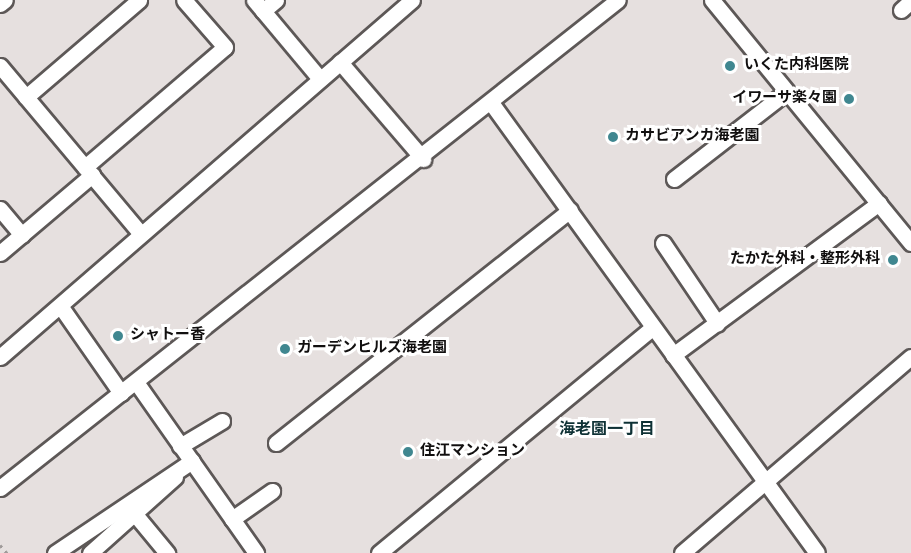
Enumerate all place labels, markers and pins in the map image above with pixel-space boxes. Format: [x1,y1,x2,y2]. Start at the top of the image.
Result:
marker: いくた内科医院 [721,57,739,75]
place label: いくた内科医院 [744,57,849,75]
place label: イワーサ楽々園 [732,90,837,108]
marker: イワーサ楽々園 [842,92,856,106]
place label: カサビアンカ海老園 [625,128,760,146]
marker: カサビアンカ海老園 [606,130,620,144]
place label: たかた外科・整形外科 [730,251,880,269]
marker: たかた外科・整形外科 [884,251,902,269]
place label: シャトー香 [130,327,205,345]
marker: シャトー香 [111,329,125,343]
place label: ガーデンヒルズ海老園 [297,340,447,358]
marker: ガーデンヒルズ海老園 [278,342,292,356]
place label: 住江マンション [420,443,525,461]
marker: 住江マンション [401,445,415,459]

